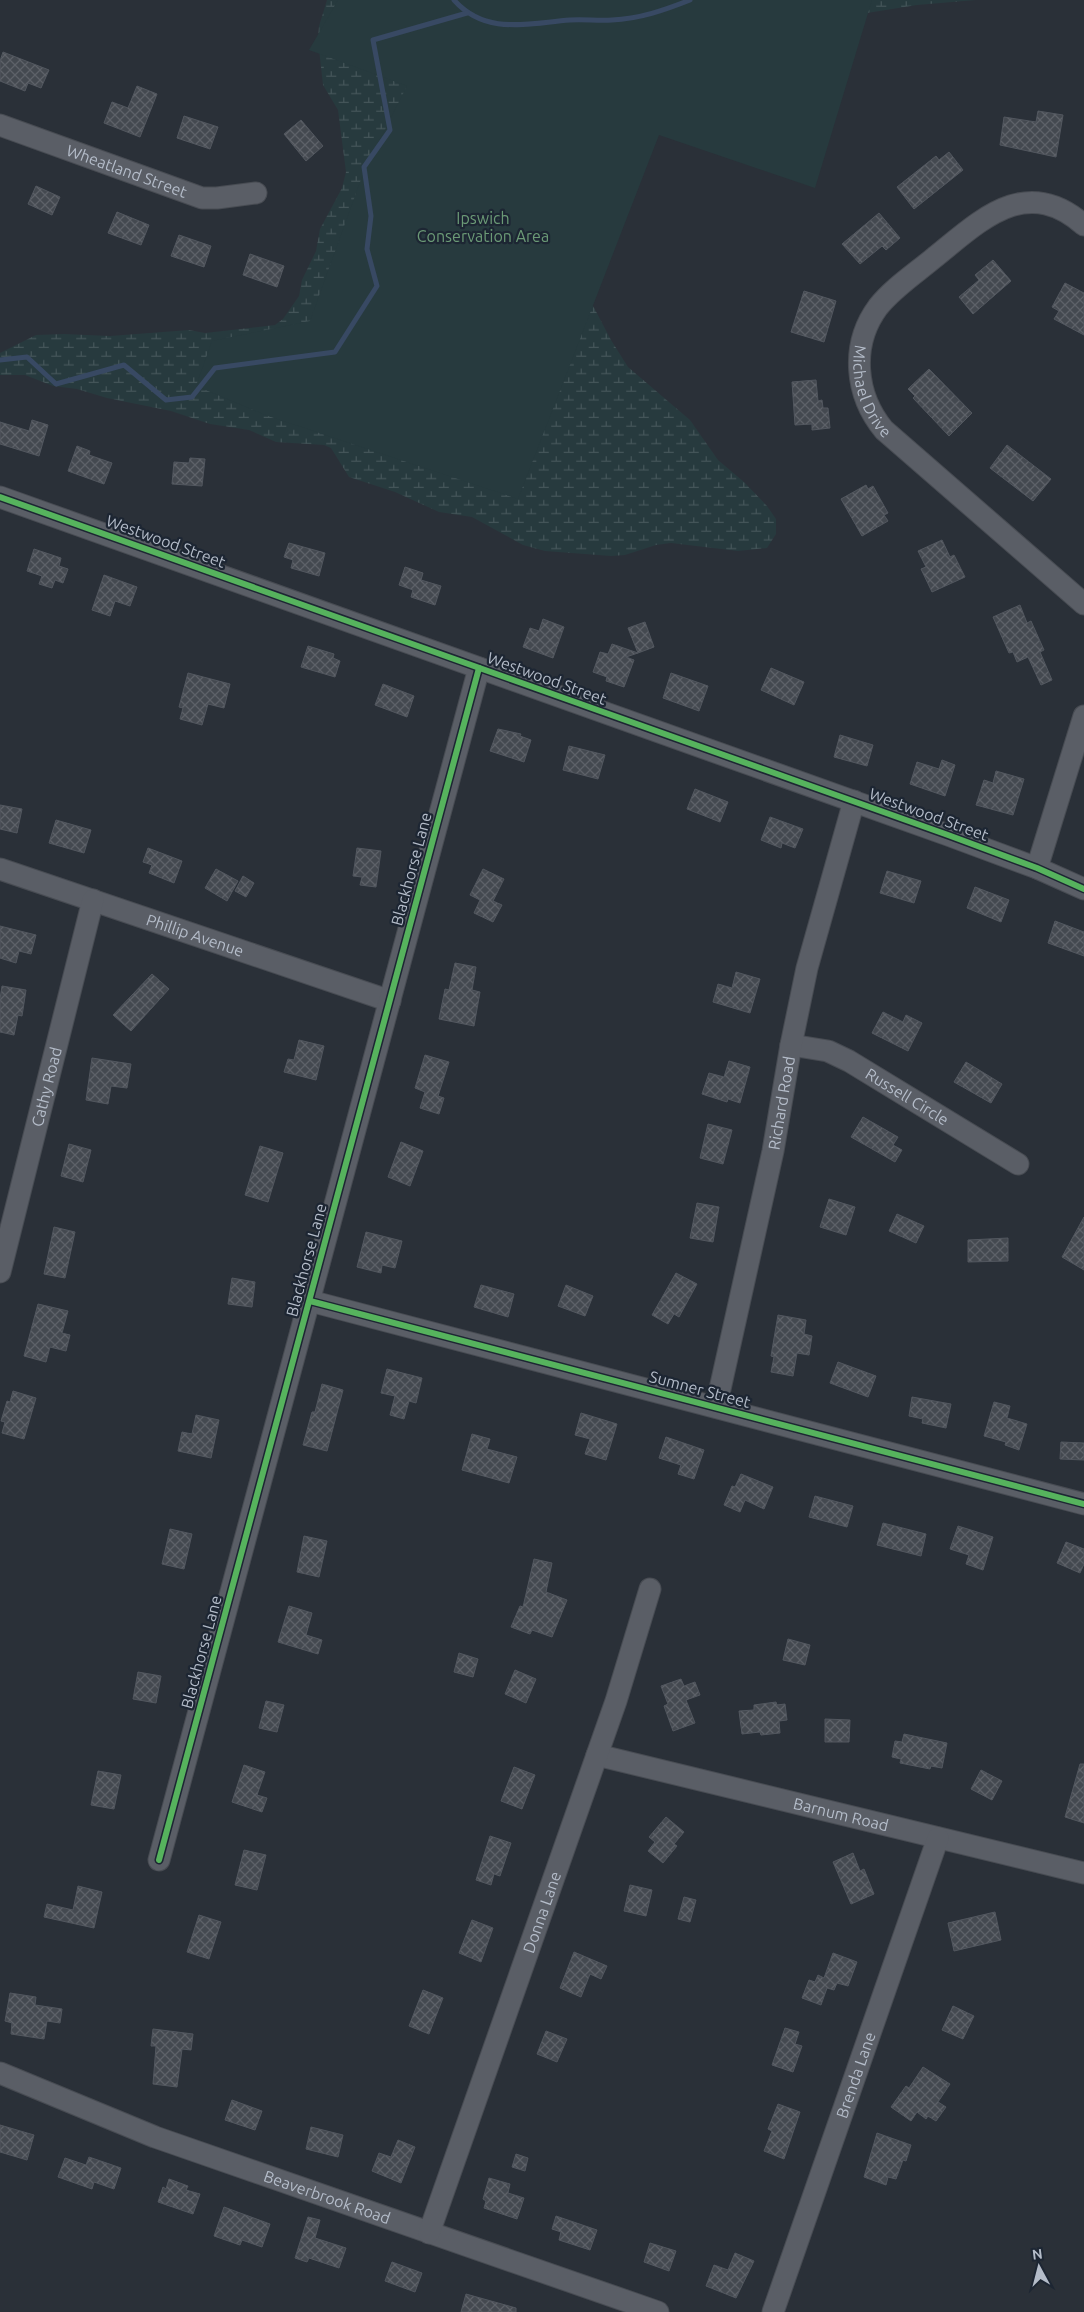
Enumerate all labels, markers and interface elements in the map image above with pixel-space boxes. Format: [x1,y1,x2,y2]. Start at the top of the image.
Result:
street label: Wheatland Street [64,141,190,201]
park label: Ipswich Conservation Area [417,209,549,245]
street label: Michael Drive [850,344,895,441]
street label: Westwood Street [104,511,229,571]
street label: Westwood Street [485,648,610,708]
street label: Westwood Street [867,784,992,844]
street label: Blackhorse Lane [387,810,435,928]
street label: Phillip Avenue [144,910,246,960]
street label: Cathy Road [28,1045,65,1128]
street label: Richard Road [764,1055,798,1151]
street label: Russell Circle [862,1064,952,1129]
street label: Blackhorse Lane [282,1201,330,1319]
street label: Sumner Street [648,1367,753,1411]
street label: Blackhorse Lane [177,1593,225,1711]
street label: Barnum Road [792,1794,890,1834]
street label: Donna Lane [519,1869,564,1955]
street label: Brenda Lane [832,2030,879,2120]
street label: Beaverbrook Road [262,2167,393,2227]
north arrow [1014,2242,1064,2292]
text: N [1031,2246,1044,2263]

